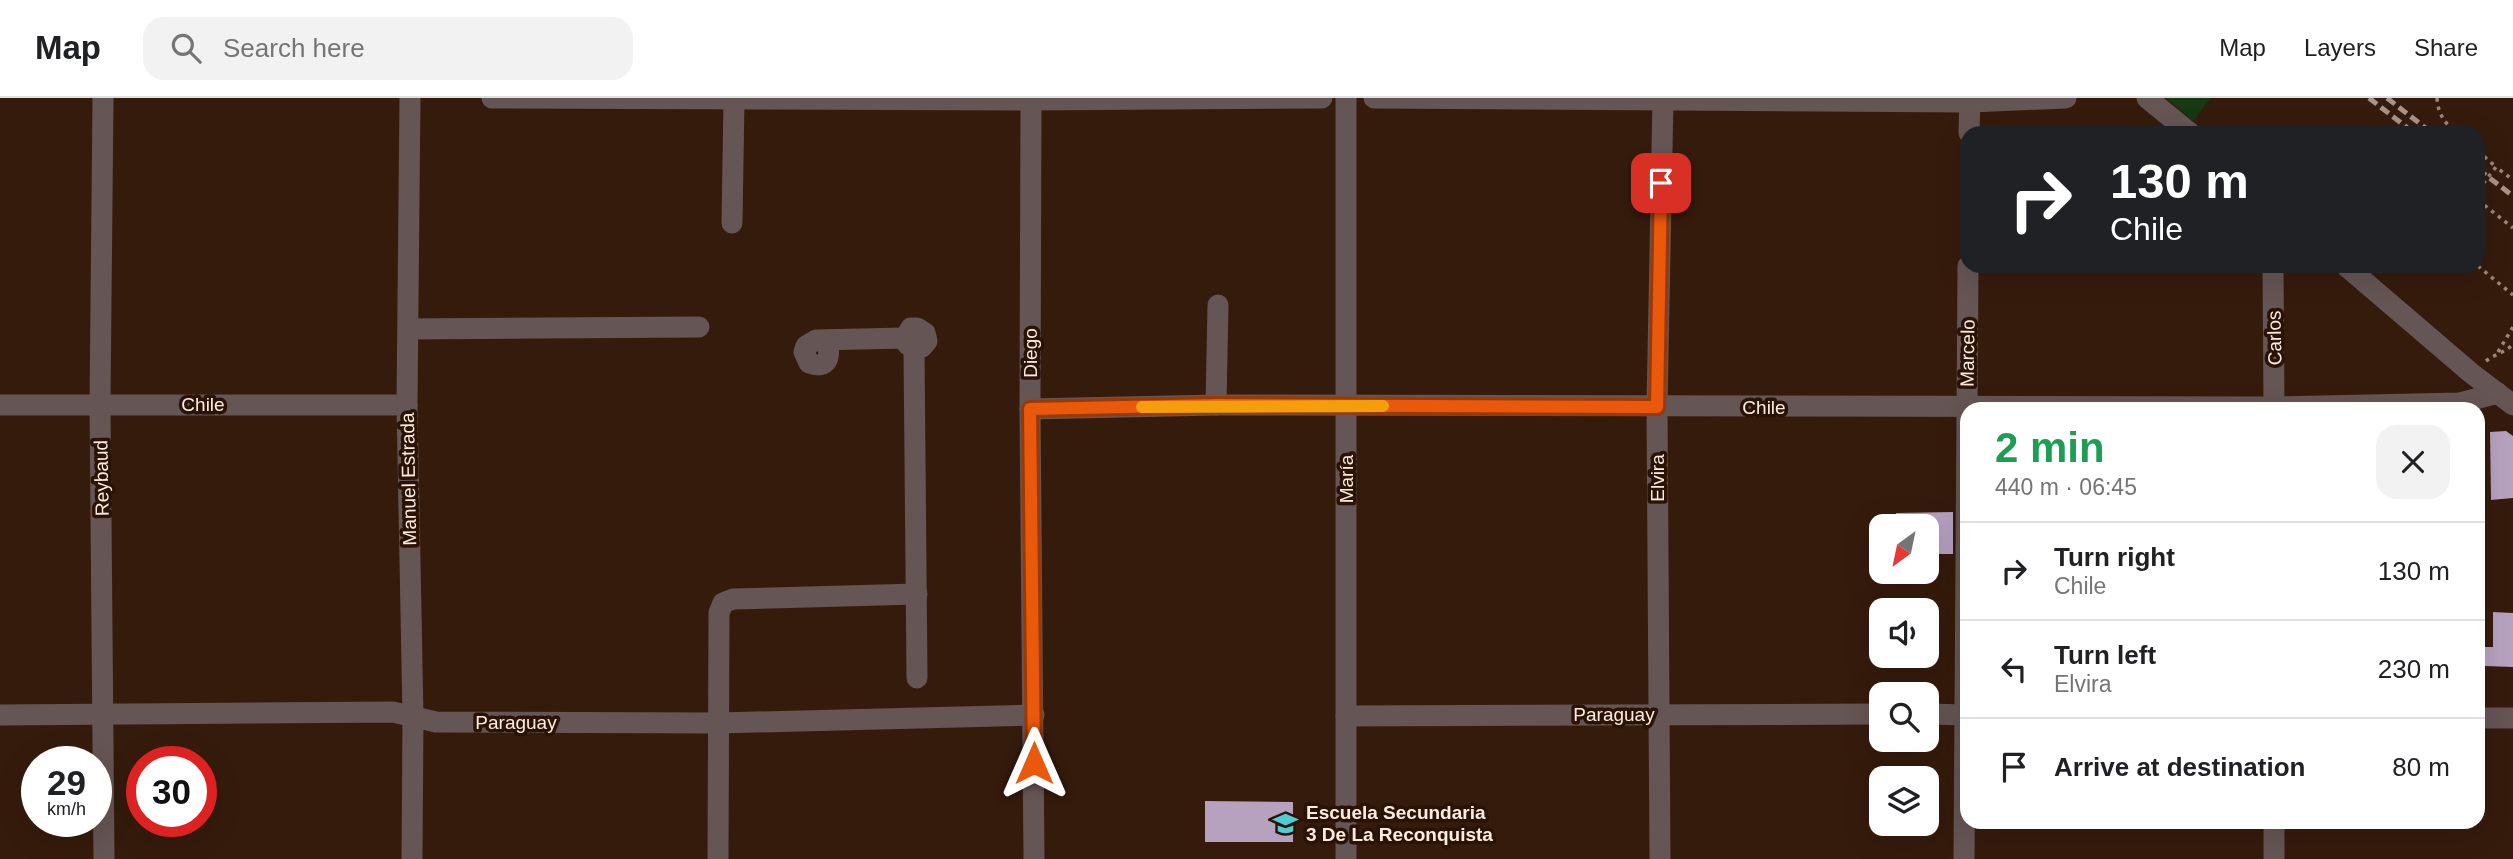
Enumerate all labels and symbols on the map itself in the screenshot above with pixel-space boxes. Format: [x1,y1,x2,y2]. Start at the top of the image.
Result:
pin [1631,153,1691,213]
street label: Carlos [2264,310,2285,366]
street label: Marcelo [1956,319,1979,387]
street label: Diego [1020,328,1041,378]
street label: Chile [181,394,225,415]
street label: Chile [1742,397,1786,418]
street label: Manuel Estrada [397,412,420,546]
street label: Reybaud [90,440,113,516]
street label: María [1336,454,1357,503]
street label: Elvira [1647,454,1668,502]
north arrow [1869,514,1939,584]
street label: Paraguay [1573,704,1655,725]
street label: Paraguay [475,712,557,733]
position arrow [997,726,1071,800]
speed limit sign: 30 [126,746,217,837]
place label: Escuela Secundaria 3 De La Reconquista [1306,802,1493,845]
school or university icon: Escuela Secundaria 3 De La Reconquista [1272,809,1300,837]

